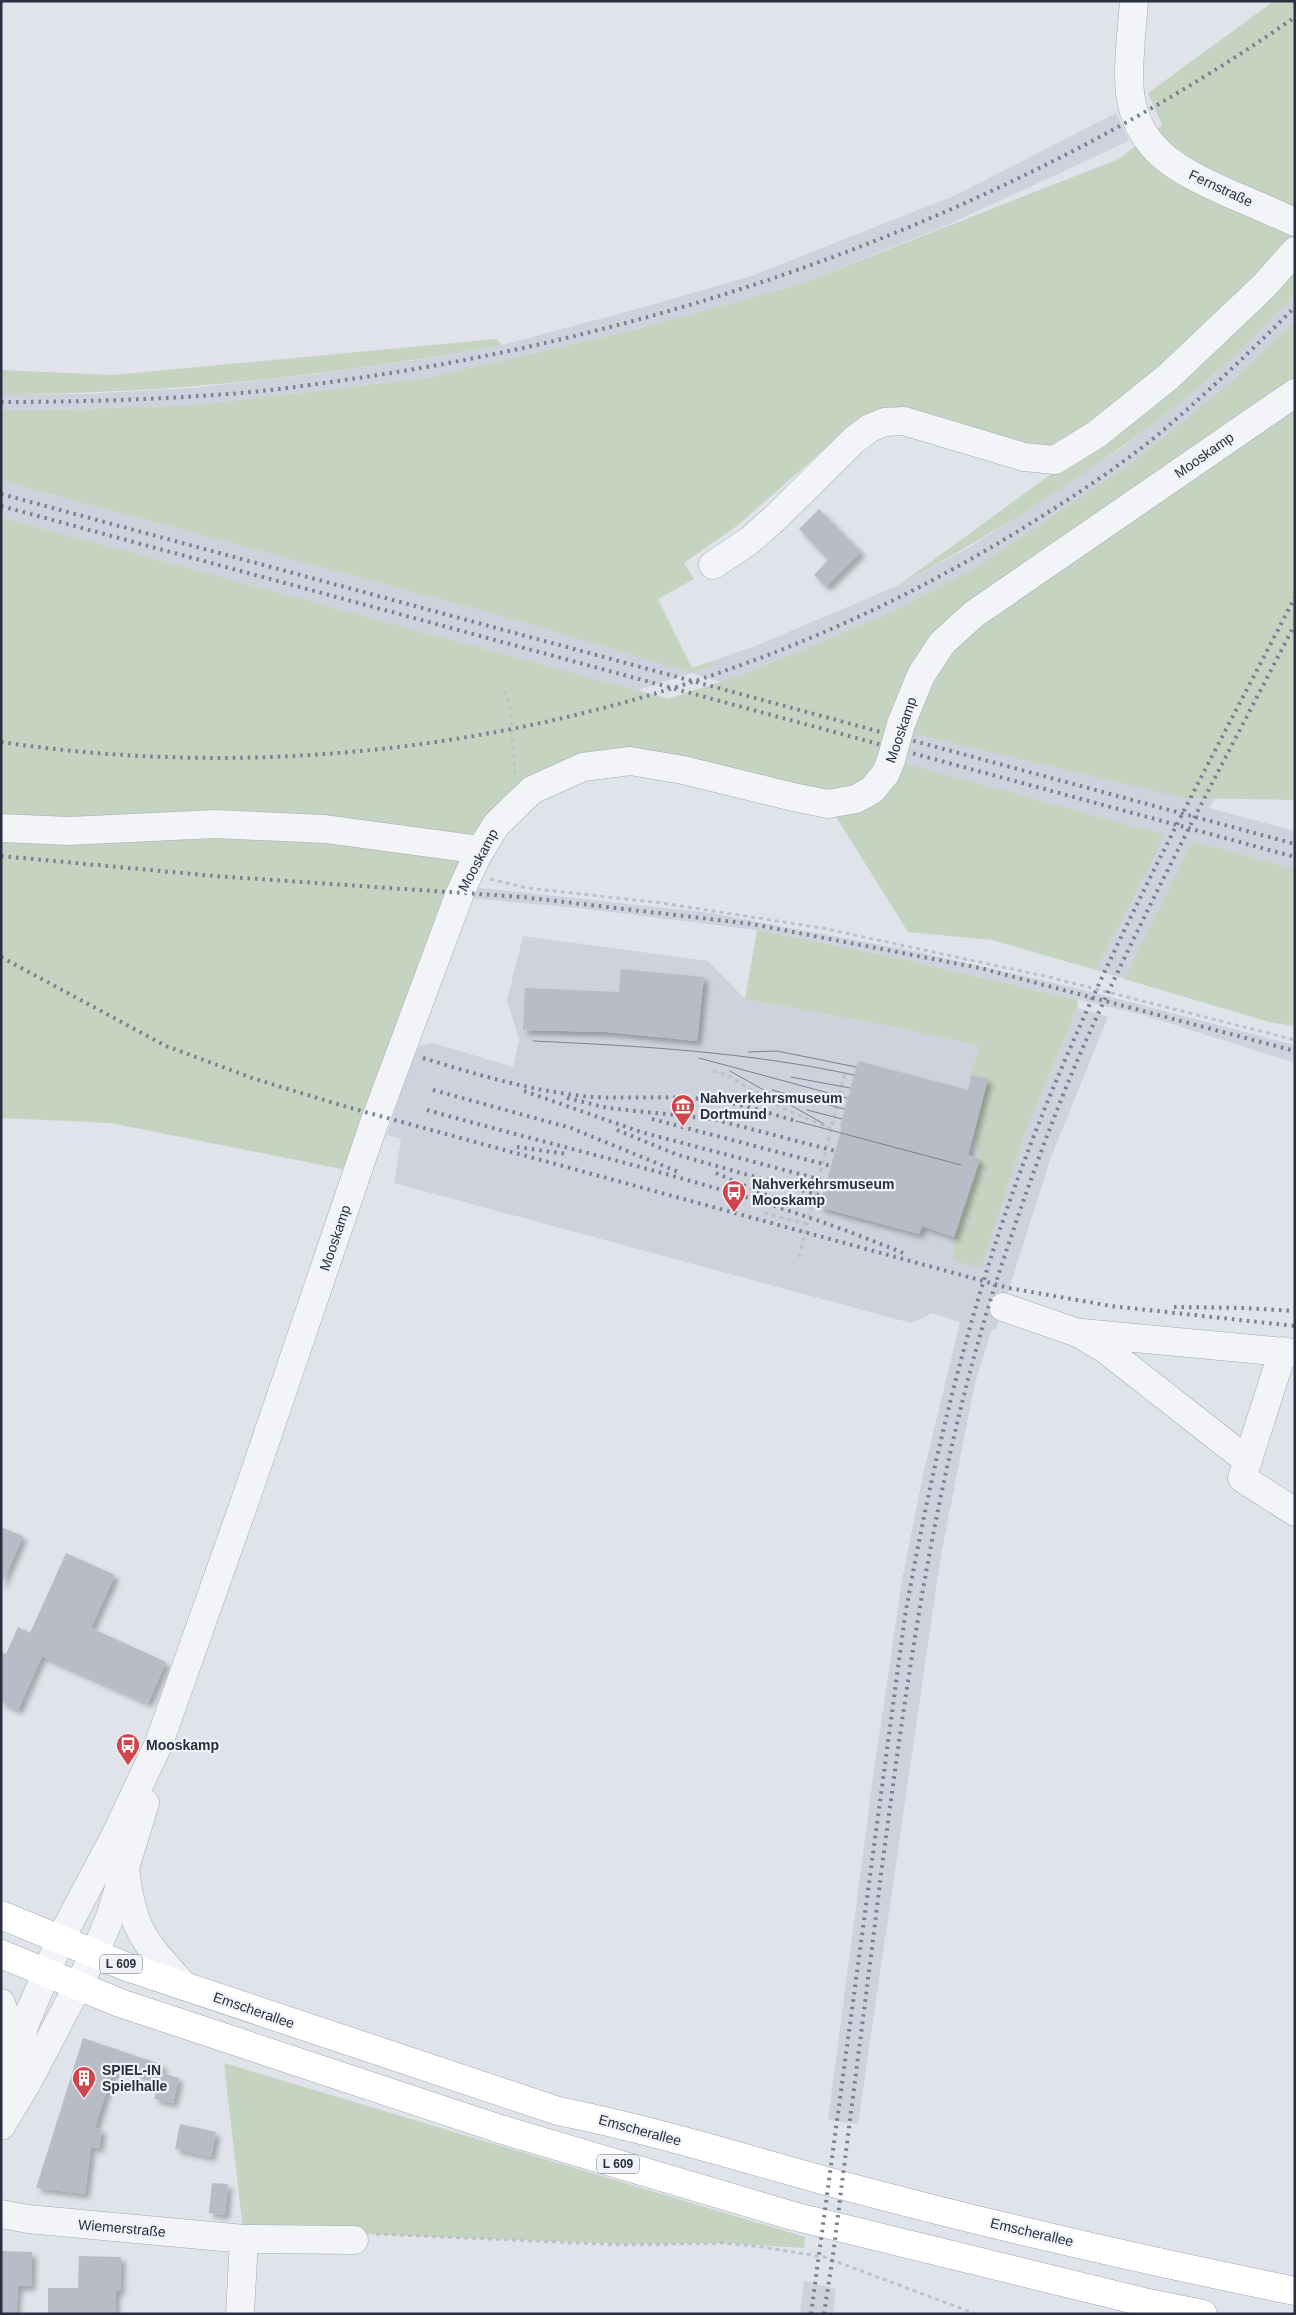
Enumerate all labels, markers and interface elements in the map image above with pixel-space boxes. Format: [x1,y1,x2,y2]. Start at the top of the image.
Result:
street label: Fernstraße [1187,166,1256,210]
street label: Mooskamp [1171,429,1237,481]
street label: Mooskamp [882,695,920,765]
street label: Mooskamp [455,826,501,894]
place label: Nahverkehrsmuseum Dortmund [700,1090,842,1122]
museum icon: Nahverkehrsmuseum Dortmund [670,1093,696,1127]
place label: Nahverkehrsmuseum Mooskamp [752,1176,894,1208]
bus stop icon: Nahverkehrsmuseum Mooskamp [721,1179,747,1213]
street label: Mooskamp [316,1203,354,1273]
bus stop icon: Mooskamp [115,1732,141,1766]
place label: Mooskamp [146,1737,219,1753]
road number: L 609 [100,1955,142,1974]
street label: Emscherallee [211,1989,297,2031]
place label: SPIEL-IN Spielhalle [102,2062,168,2094]
building icon: SPIEL-IN Spielhalle [71,2065,97,2099]
street label: Emscherallee [597,2111,683,2149]
road number: L 609 [597,2154,639,2174]
street label: Emscherallee [989,2215,1075,2249]
street label: Wiemerstraße [78,2216,167,2240]

